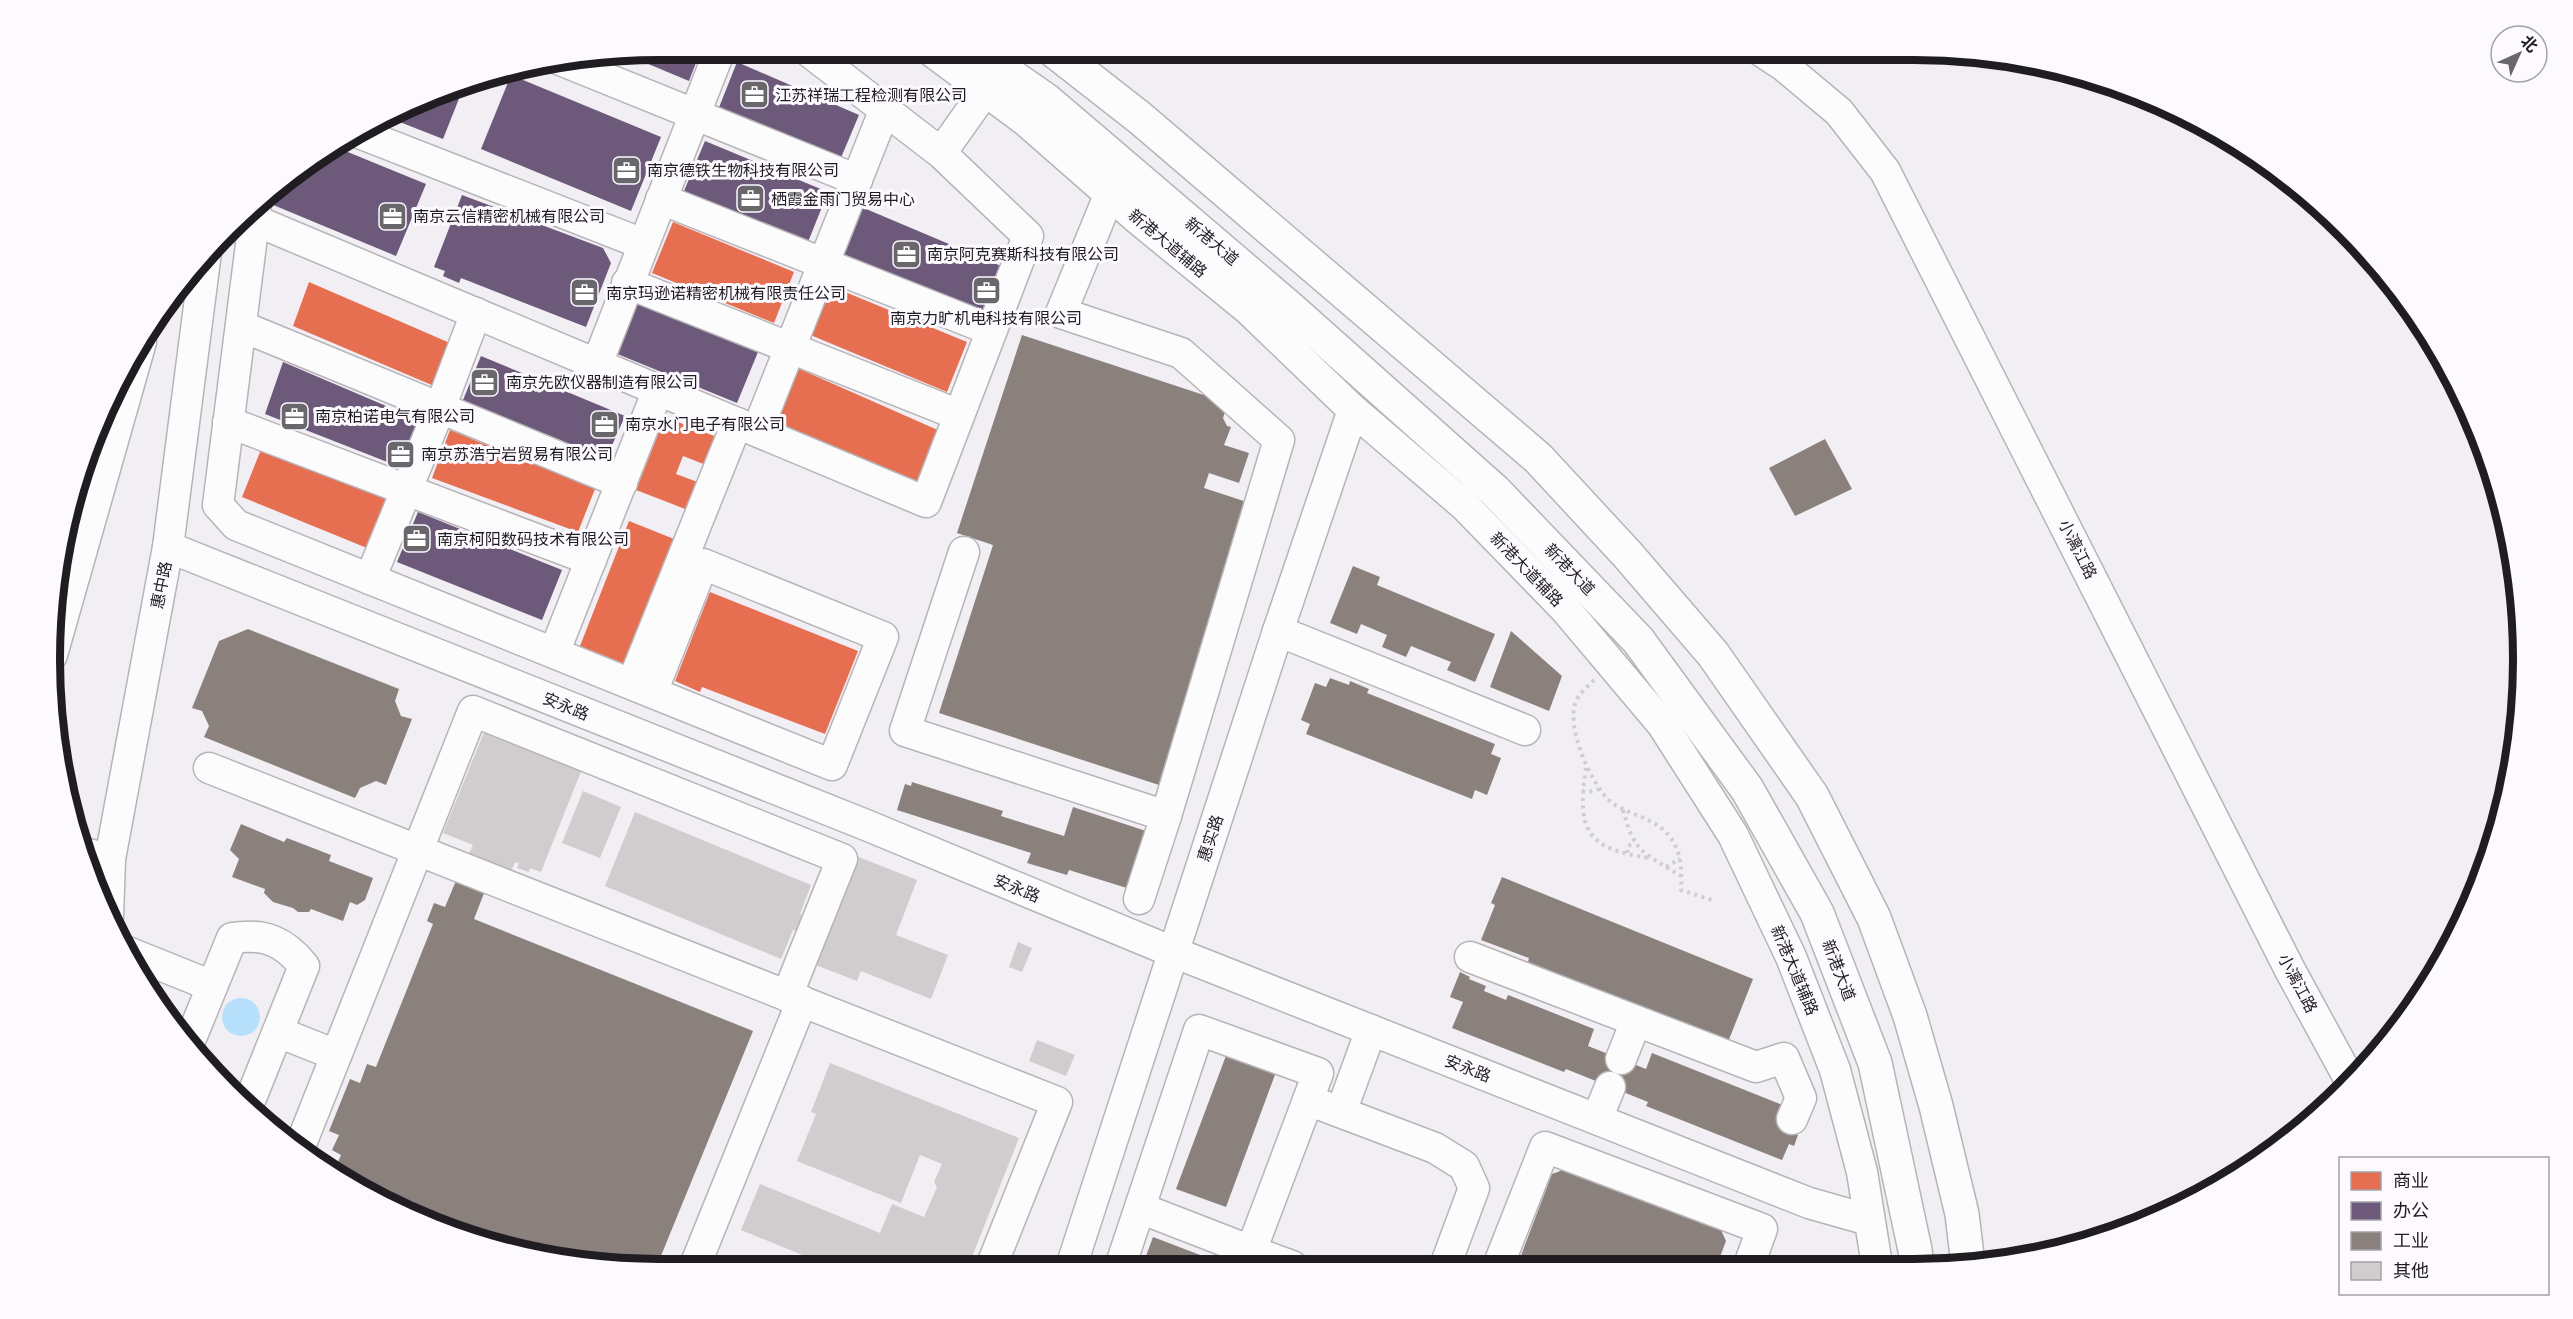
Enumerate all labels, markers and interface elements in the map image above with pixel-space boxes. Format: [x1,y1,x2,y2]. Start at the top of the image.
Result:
north arrow [2489,24,2549,84]
text: 北 [2516,30,2543,57]
office icon: 江苏祥瑞工程检测有限公司 [738,79,770,111]
place label: 江苏祥瑞工程检测有限公司 [775,84,967,106]
office icon: 南京德铁生物科技有限公司 [610,154,642,186]
place label: 南京德铁生物科技有限公司 [647,159,839,181]
office icon: 栖霞金雨门贸易中心 [734,183,766,215]
place label: 栖霞金雨门贸易中心 [771,188,915,210]
office icon: 南京云信精密机械有限公司 [376,200,408,232]
street label: 新港大道辅路 [1124,204,1212,282]
place label: 南京云信精密机械有限公司 [413,205,605,227]
street label: 新港大道 [1180,212,1244,270]
office icon: 南京阿克赛斯科技有限公司 [890,238,922,270]
place label: 南京阿克赛斯科技有限公司 [927,243,1119,265]
office icon: 南京力旷机电科技有限公司 [970,274,1002,306]
office icon: 南京玛逊诺精密机械有限责任公司 [569,277,601,309]
place label: 南京玛逊诺精密机械有限责任公司 [606,282,846,304]
place label: 南京力旷机电科技有限公司 [890,307,1082,329]
office icon: 南京先欧仪器制造有限公司 [469,366,501,398]
place label: 南京先欧仪器制造有限公司 [506,371,698,393]
office icon: 南京柏诺电气有限公司 [278,400,310,432]
place label: 南京柏诺电气有限公司 [315,405,475,427]
office icon: 南京水门电子有限公司 [588,408,620,440]
place label: 南京水门电子有限公司 [625,413,785,435]
office icon: 南京苏浩宁岩贸易有限公司 [384,438,416,470]
place label: 南京苏浩宁岩贸易有限公司 [421,443,613,465]
street label: 小漓江路 [2054,515,2102,583]
office icon: 南京柯阳数码技术有限公司 [400,523,432,555]
street label: 新港大道辅路 [1486,527,1568,611]
place label: 南京柯阳数码技术有限公司 [437,528,629,550]
street label: 新港大道 [1540,538,1600,600]
street label: 惠中路 [146,559,176,611]
street label: 安永路 [540,687,592,725]
street label: 惠实路 [1192,812,1228,864]
street label: 安永路 [991,869,1043,907]
street label: 新港大道辅路 [1766,922,1824,1018]
street label: 新港大道 [1817,936,1861,1004]
street label: 小漓江路 [2273,950,2323,1016]
street label: 安永路 [1442,1049,1494,1087]
legend [2339,1157,2549,1295]
text: 商业 [2393,1168,2429,1192]
text: 办公 [2393,1198,2429,1222]
text: 工业 [2393,1228,2429,1252]
text: 其他 [2393,1258,2429,1282]

